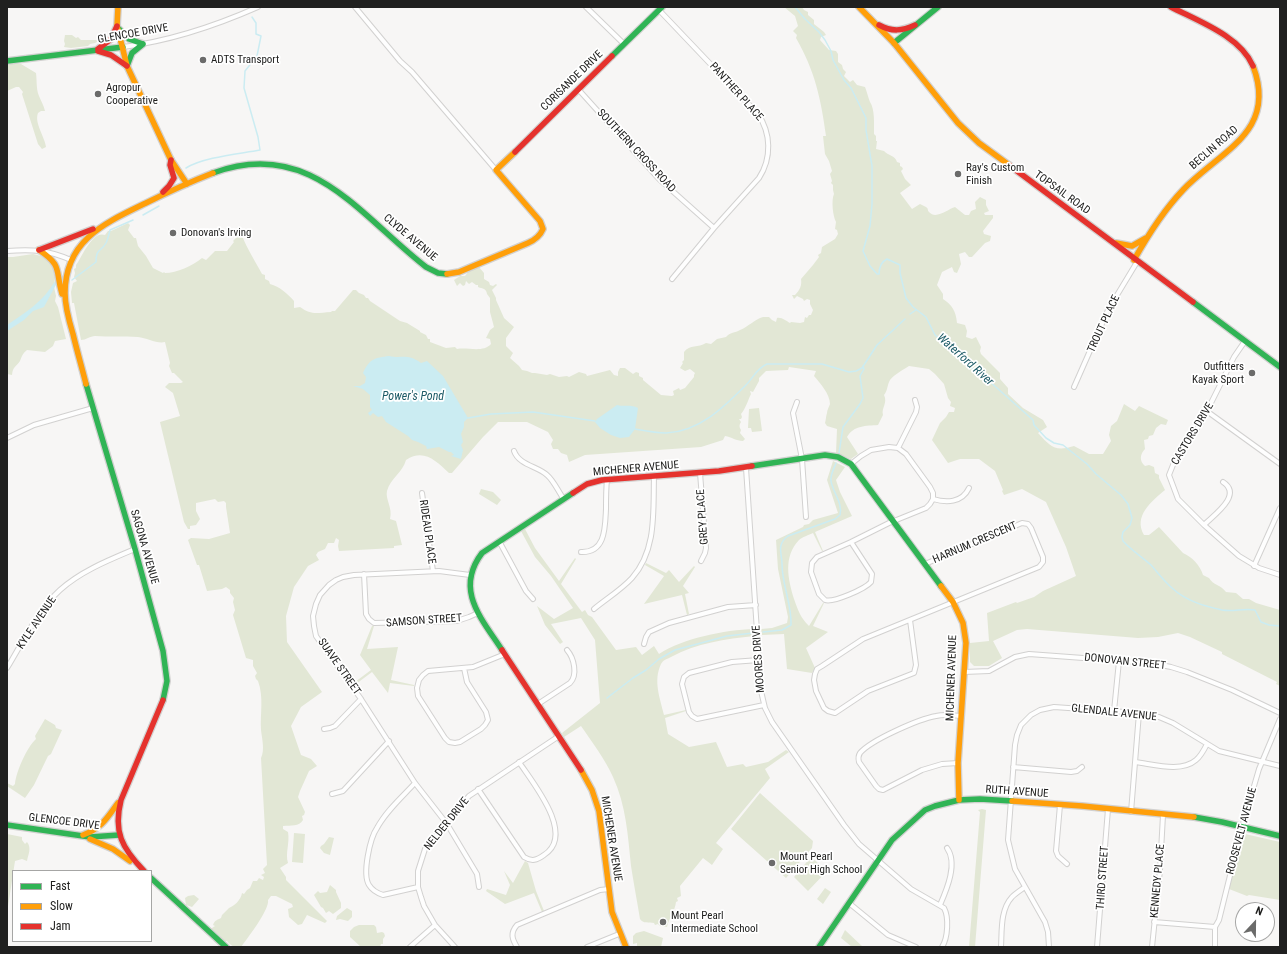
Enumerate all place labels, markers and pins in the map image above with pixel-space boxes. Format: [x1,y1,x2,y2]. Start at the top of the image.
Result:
place label: ADTS Transport [211,53,279,67]
marker: ADTS Transport [198,55,208,65]
place label: Agropur Cooperative [106,81,158,107]
marker: Agropur Cooperative [93,89,103,99]
place label: Ray's Custom Finish [966,161,1024,187]
marker: Ray's Custom Finish [953,169,963,179]
place label: Donovan's Irving [181,226,251,240]
marker: Donovan's Irving [168,228,178,238]
place label: Outfitters Kayak Sport [1192,360,1244,386]
marker: Outfitters Kayak Sport [1247,368,1257,378]
place label: Mount Pearl Senior High School [780,850,862,876]
marker: Mount Pearl Senior High School [767,858,777,868]
place label: Mount Pearl Intermediate School [671,909,758,935]
marker: Mount Pearl Intermediate School [658,917,668,927]

